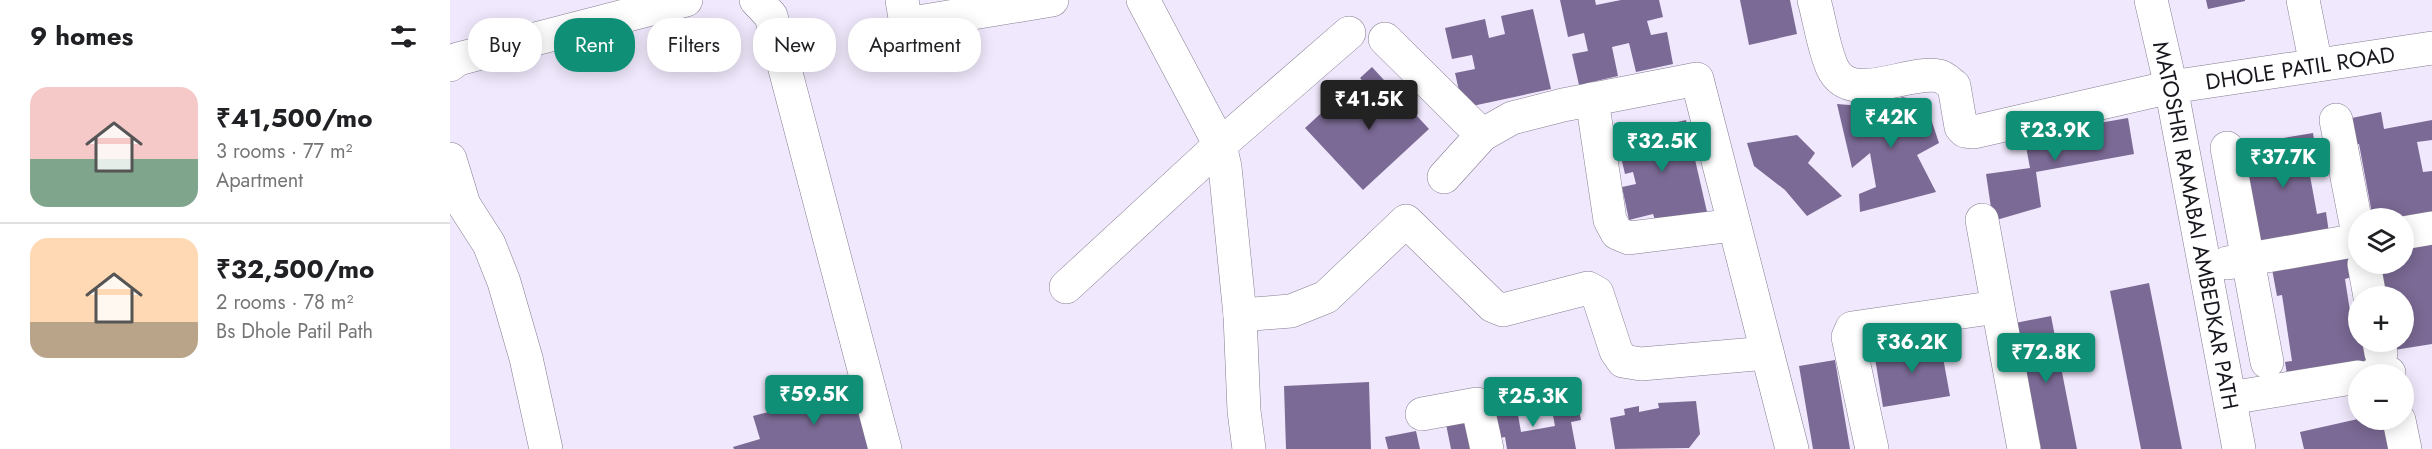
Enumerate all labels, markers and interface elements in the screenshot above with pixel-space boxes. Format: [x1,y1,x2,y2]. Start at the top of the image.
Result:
text: 9 homes [30,17,133,55]
chip: Buy [468,18,542,72]
chip: Rent [554,18,635,72]
chip: Filters [647,18,741,72]
chip: New [753,18,836,72]
chip: Apartment [848,18,981,72]
icon: filters [387,20,420,53]
street label: MATOSHRI RAMABAI AMBEDKAR PATH [2145,38,2247,412]
street label: DHOLE PATIL ROAD [2203,38,2397,98]
pin: ₹41.5K [1320,80,1418,131]
text: ₹41.5K [1335,85,1403,114]
pin: ₹42K [1855,98,1927,149]
text: ₹41,500/mo [216,99,373,137]
text: ₹42K [1865,103,1917,132]
icon: home [78,111,150,183]
pin: ₹23.9K [2006,111,2104,162]
text: ₹23.9K [2020,116,2090,145]
pin: ₹32.5K [1613,122,1711,173]
text: ₹32.5K [1627,127,1697,156]
text: 3 rooms · 77 m² [216,137,353,166]
pin: ₹37.7K [2234,138,2332,189]
text: ₹37.7K [2250,143,2316,172]
text: Apartment [216,166,303,195]
map controls [2348,208,2414,430]
button: layers [2348,208,2414,274]
text: ₹32,500/mo [216,250,374,288]
icon: home [78,262,150,334]
button: + [2348,286,2414,352]
text: 2 rooms · 78 m² [216,288,353,317]
text: Bs Dhole Patil Path [216,317,373,346]
pin: ₹36.2K [1863,323,1961,374]
text: ₹36.2K [1877,328,1947,357]
pin: ₹72.8K [1997,333,2095,384]
text: ₹72.8K [2011,338,2081,367]
button: − [2348,364,2414,430]
pin: ₹59.5K [765,375,863,426]
pin: ₹25.3K [1484,377,1582,428]
text: ₹59.5K [779,380,849,409]
text: ₹25.3K [1498,382,1568,411]

